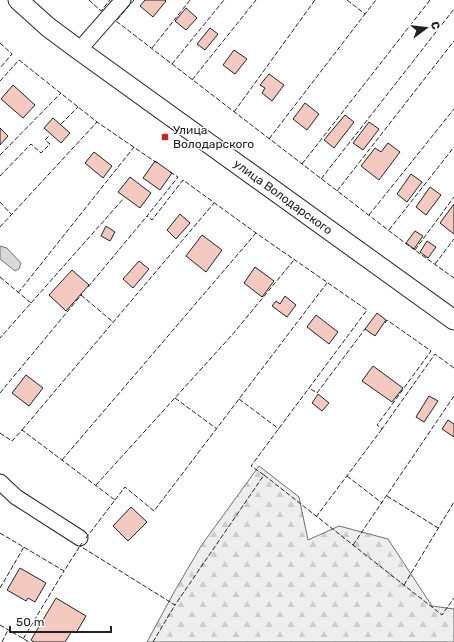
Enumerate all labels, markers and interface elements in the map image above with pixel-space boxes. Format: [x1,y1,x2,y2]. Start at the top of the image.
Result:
north arrow [406,8,446,48]
text: С [428,20,443,31]
place label: Улица Володарского [173,123,254,151]
marker: Улица Володарского [160,132,170,142]
street label: улица Володарского [231,156,335,238]
scale bar [10,608,111,634]
text: 50 m [16,615,44,629]

